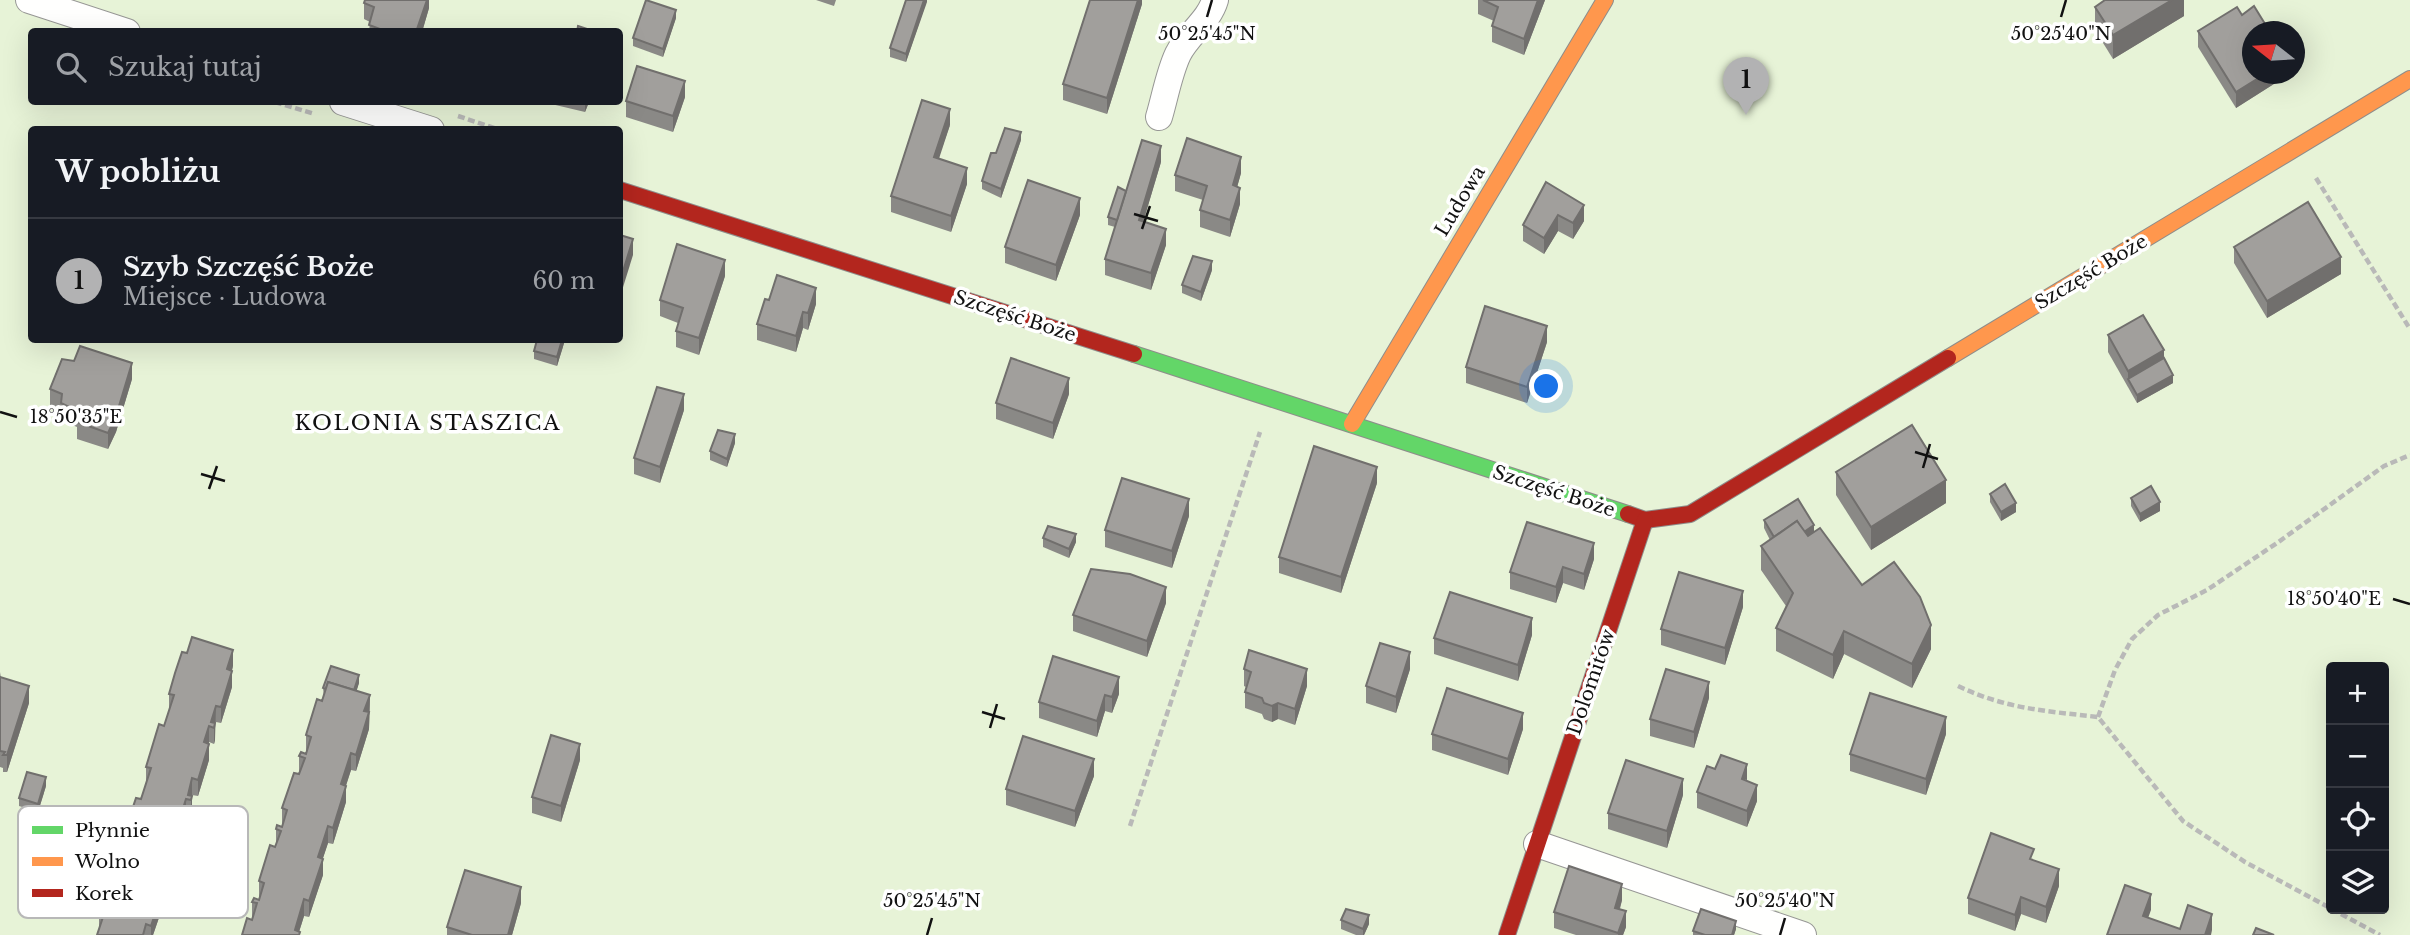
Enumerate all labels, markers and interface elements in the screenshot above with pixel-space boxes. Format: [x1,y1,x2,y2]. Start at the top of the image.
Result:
north arrow [2242,21,2305,84]
text: 50°25'45"N [1158,23,1256,45]
text: 50°25'40"N [2011,23,2111,45]
search box [28,28,623,105]
icon: search [52,48,90,86]
text: Szukaj tutaj [108,51,262,83]
pin: 1 [1723,57,1769,115]
text: W pobliżu [56,153,220,190]
street label: Ludowa [1430,161,1490,240]
street label: Szczęść Boże [2031,229,2151,315]
text: Szyb Szczęść Boże [123,251,374,283]
text: 1 [74,267,84,295]
text: 60 m [533,267,595,295]
text: Miejsce · Ludowa [123,283,326,311]
street label: Szczęść Boże [951,285,1079,347]
your location [1529,369,1563,403]
text: 18°50'35"E [30,406,122,428]
district label: KOLONIA STASZICA [294,410,562,436]
street label: Szczęść Boże [1490,460,1618,522]
text: 18°50'40"E [2287,588,2381,610]
street label: Dolomitów [1562,626,1620,738]
map controls [2326,662,2389,914]
button: + [2326,662,2389,725]
button: − [2326,725,2389,788]
button: locate [2326,788,2389,851]
legend [18,806,248,918]
text: Płynnie [75,819,150,842]
text: Wolno [74,850,140,873]
button: layers [2326,851,2389,914]
text: Korek [75,882,133,905]
text: 50°25'45"N [883,890,981,912]
text: 50°25'40"N [1735,890,1835,912]

